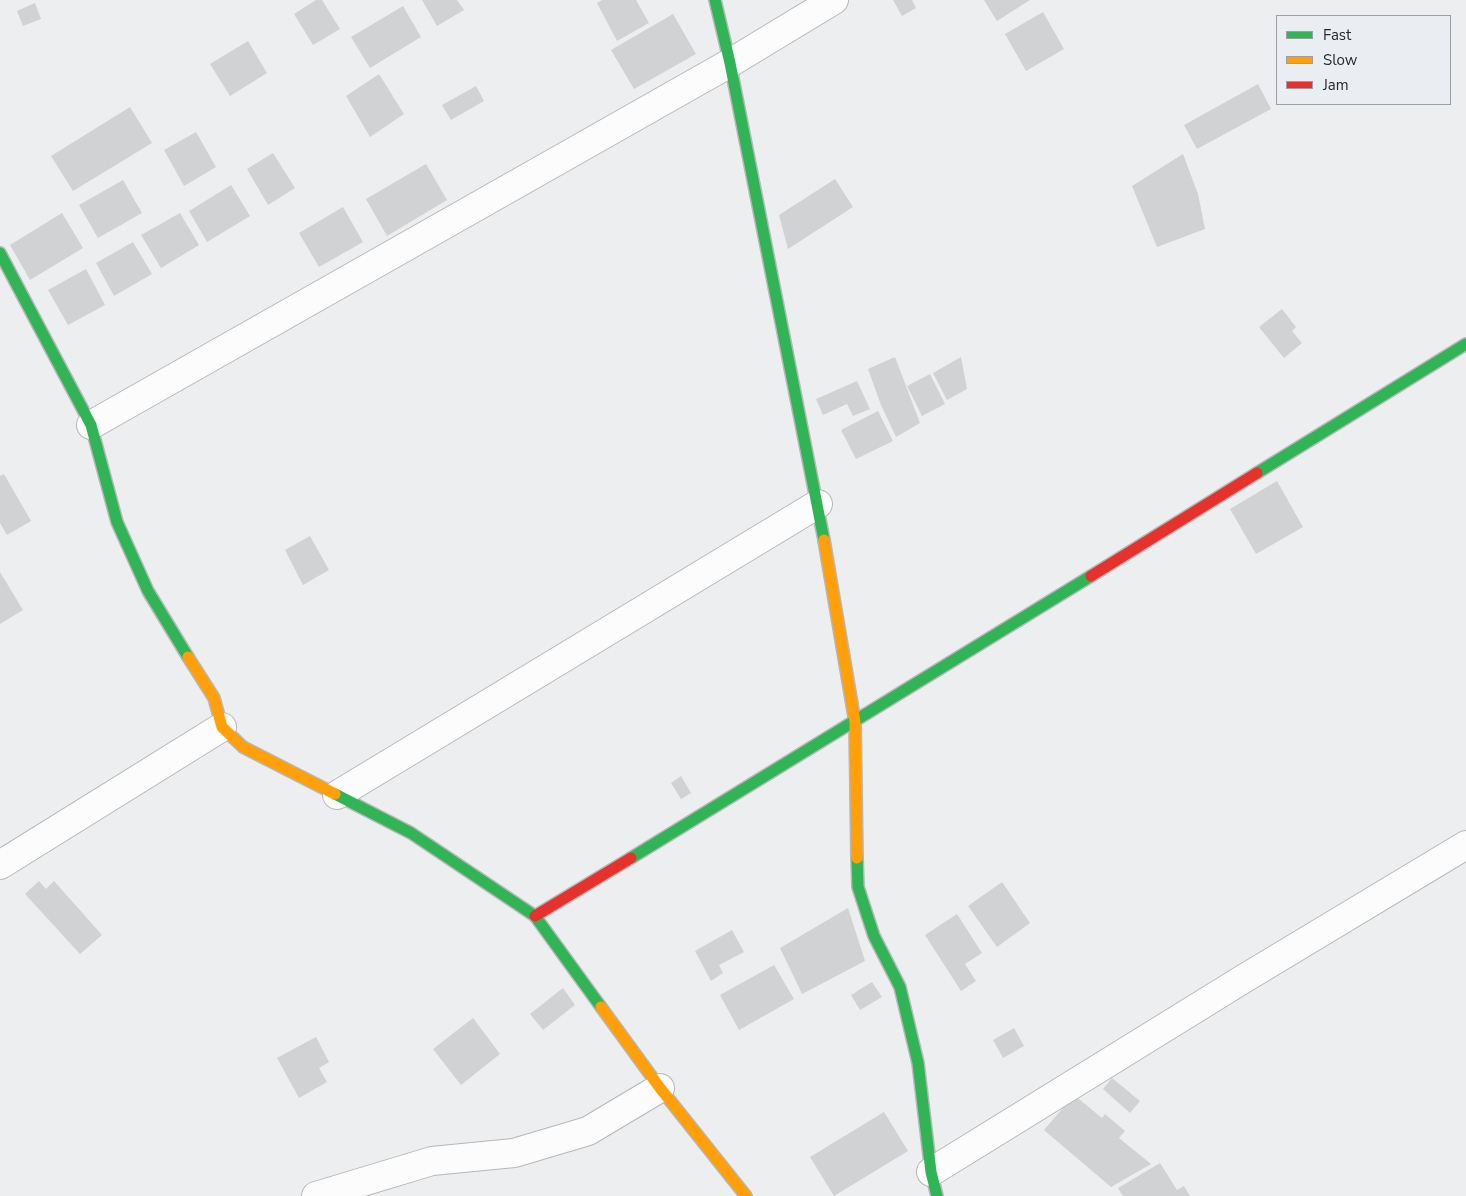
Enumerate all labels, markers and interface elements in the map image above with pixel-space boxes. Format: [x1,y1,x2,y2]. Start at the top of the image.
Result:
legend [1276,15,1451,105]
text: Fast [1323,25,1351,45]
text: Slow [1323,50,1357,70]
text: Jam [1323,75,1349,95]

